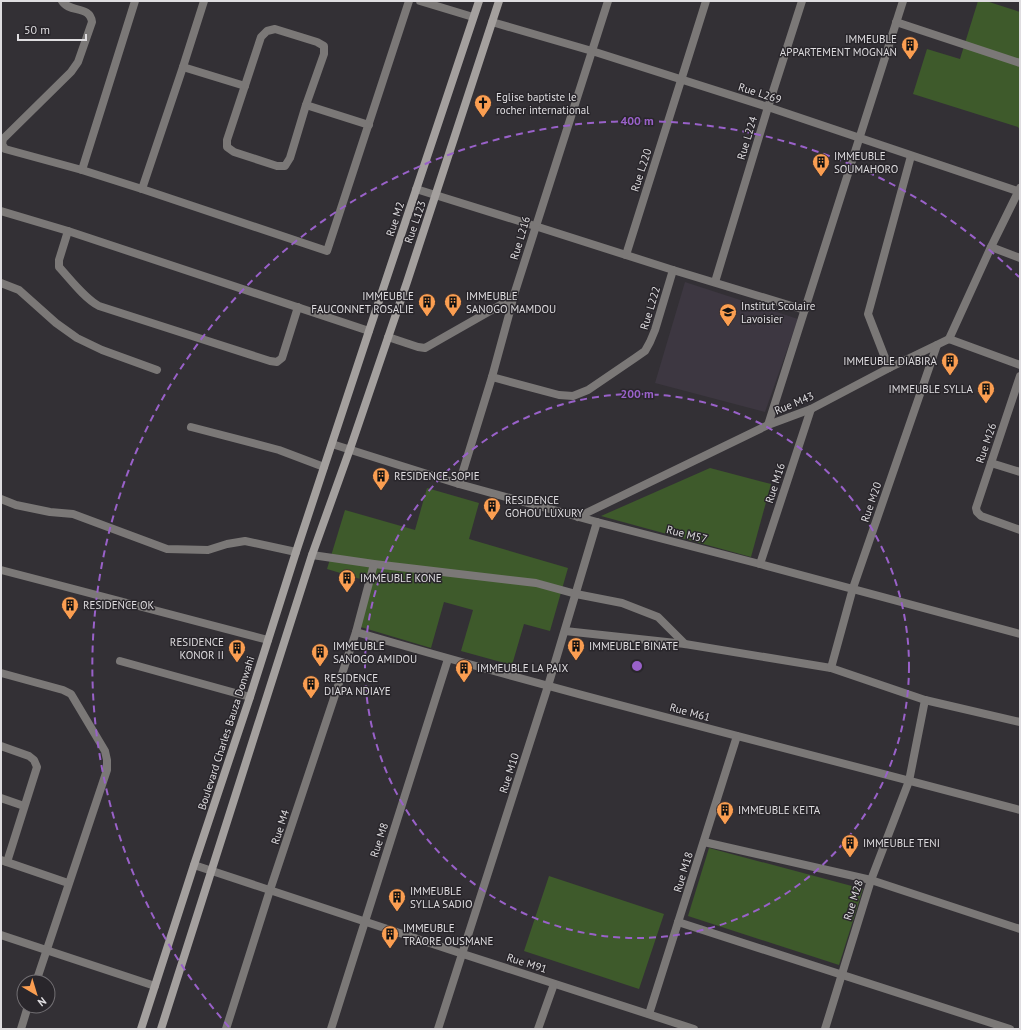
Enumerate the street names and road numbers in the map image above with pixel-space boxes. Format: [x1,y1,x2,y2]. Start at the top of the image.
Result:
street label: Rue L269 [737,79,783,107]
street label: Rue L224 [734,115,760,161]
street label: Rue L220 [627,147,655,193]
street label: Rue L123 [401,199,429,245]
street label: Rue M2 [383,200,407,238]
street label: Rue L216 [507,215,533,261]
street label: Rue L222 [637,285,663,331]
street label: Rue M43 [772,388,816,418]
street label: Rue M26 [973,421,999,465]
street label: Rue M16 [762,461,788,505]
street label: Rue M20 [858,480,884,524]
street label: Rue M57 [665,522,709,546]
street label: Boulevard Charles Bauza Donwahi [195,654,258,812]
street label: Rue M61 [668,700,712,724]
street label: Rue M10 [496,751,522,795]
street label: Rue M4 [268,808,292,846]
street label: Rue M8 [367,821,391,859]
street label: Rue M18 [670,850,696,894]
street label: Rue M28 [840,878,866,922]
street label: Rue M91 [505,950,549,976]

